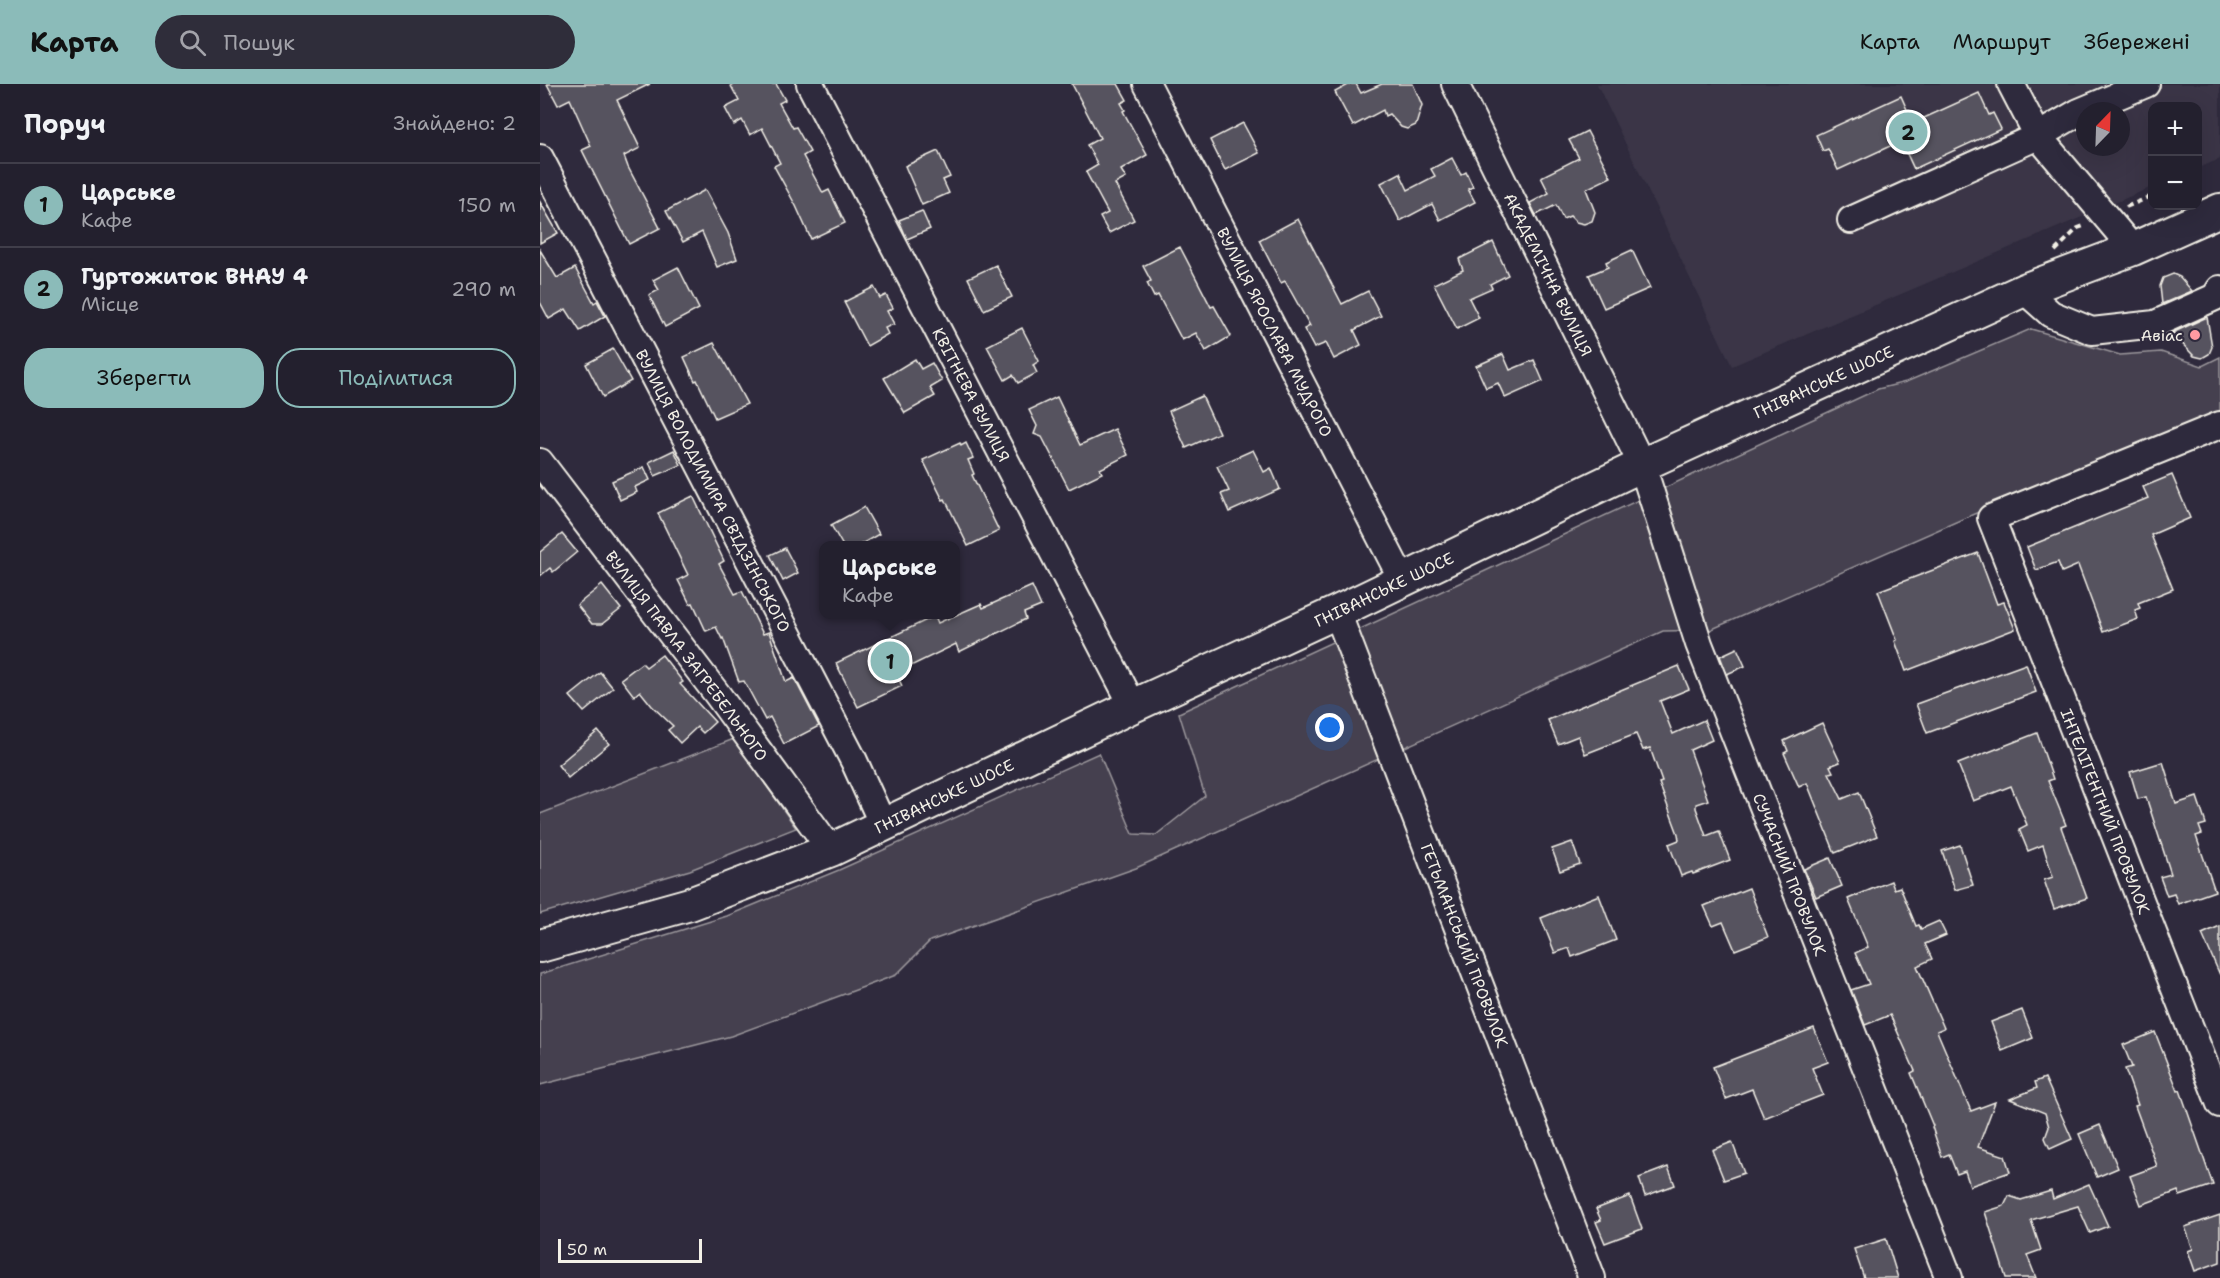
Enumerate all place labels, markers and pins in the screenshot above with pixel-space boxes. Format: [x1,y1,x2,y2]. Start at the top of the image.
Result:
pin: 2 [1888,110,1928,154]
place label: Авіас [2141,325,2183,346]
marker: Авіас [2188,328,2202,342]
pin: 1 [870,638,910,684]

